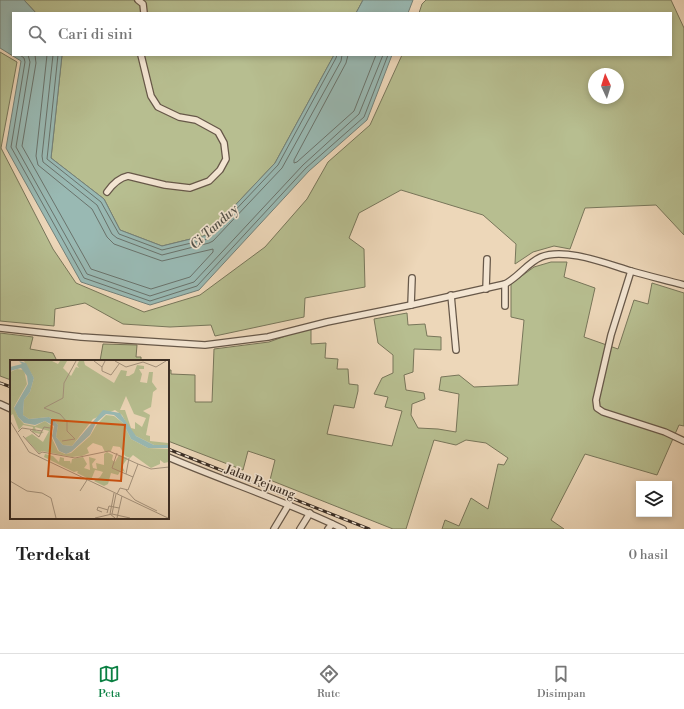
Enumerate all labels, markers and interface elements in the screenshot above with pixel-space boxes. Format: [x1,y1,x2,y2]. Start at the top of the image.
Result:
search box [12,12,672,56]
icon: search [26,23,48,45]
text: Cari di sini [58,25,133,44]
north arrow [588,68,624,104]
water label: Ci Tanduy [187,201,242,253]
inset map [10,360,169,519]
street label: Jalan Pejuang [222,461,298,503]
map controls [636,481,672,517]
button: layers [636,481,672,517]
text: Terdekat [16,544,90,566]
text: 0 hasil [629,547,668,563]
tab: Peta [98,663,120,701]
tab: Rute [317,663,340,701]
tab: Disimpan [537,663,586,701]

